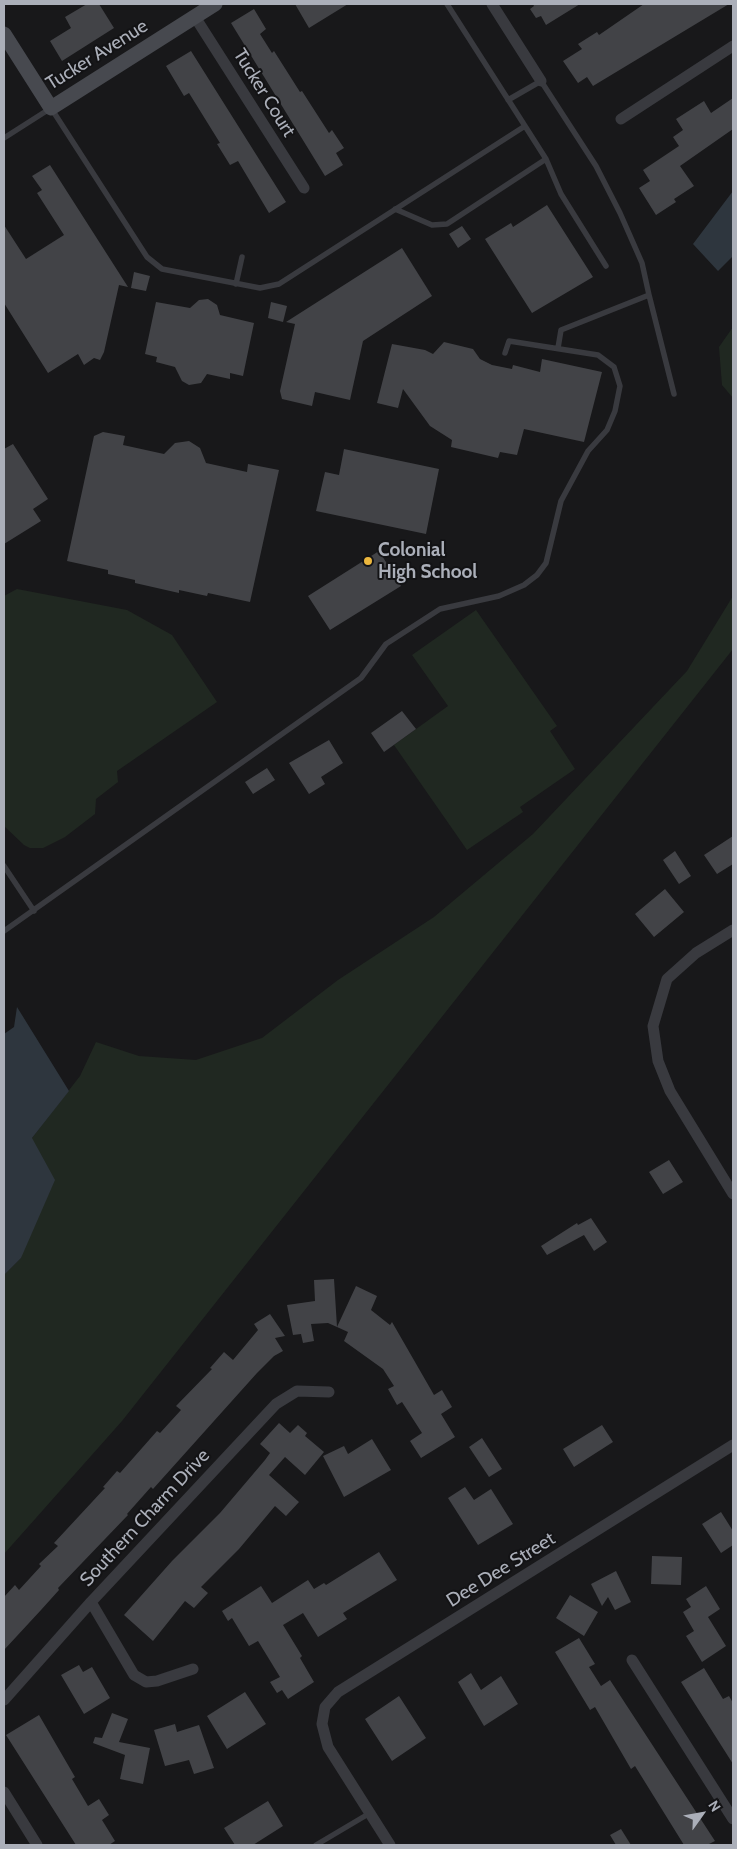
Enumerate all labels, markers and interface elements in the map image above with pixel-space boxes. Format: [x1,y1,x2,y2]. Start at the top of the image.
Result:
street label: Tucker Avenue [42,15,152,95]
street label: Tucker Court [228,45,300,141]
place label: Colonial High School [378,539,477,583]
marker: Colonial High School [362,555,374,567]
street label: Southern Charm Drive [75,1445,215,1591]
street label: Dee Dee Street [443,1528,559,1612]
north arrow [677,1789,727,1839]
text: N [704,1797,725,1815]

